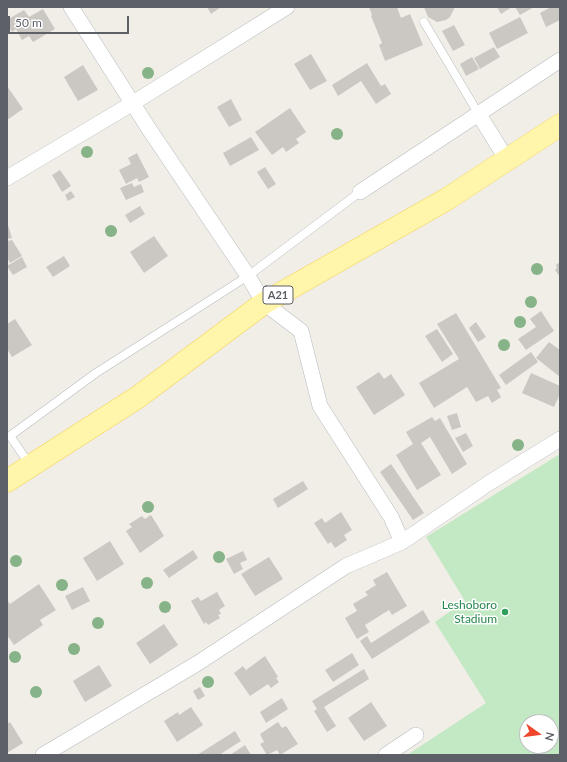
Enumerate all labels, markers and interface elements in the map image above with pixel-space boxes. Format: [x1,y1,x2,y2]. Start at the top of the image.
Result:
scale bar [10,8,131,34]
text: 50 m [15,15,42,30]
road number: A21 [263,286,293,304]
place label: Leshoboro Stadium [442,598,497,626]
marker: Leshoboro Stadium [500,607,510,617]
north arrow [519,714,559,754]
text: N [543,731,557,742]

